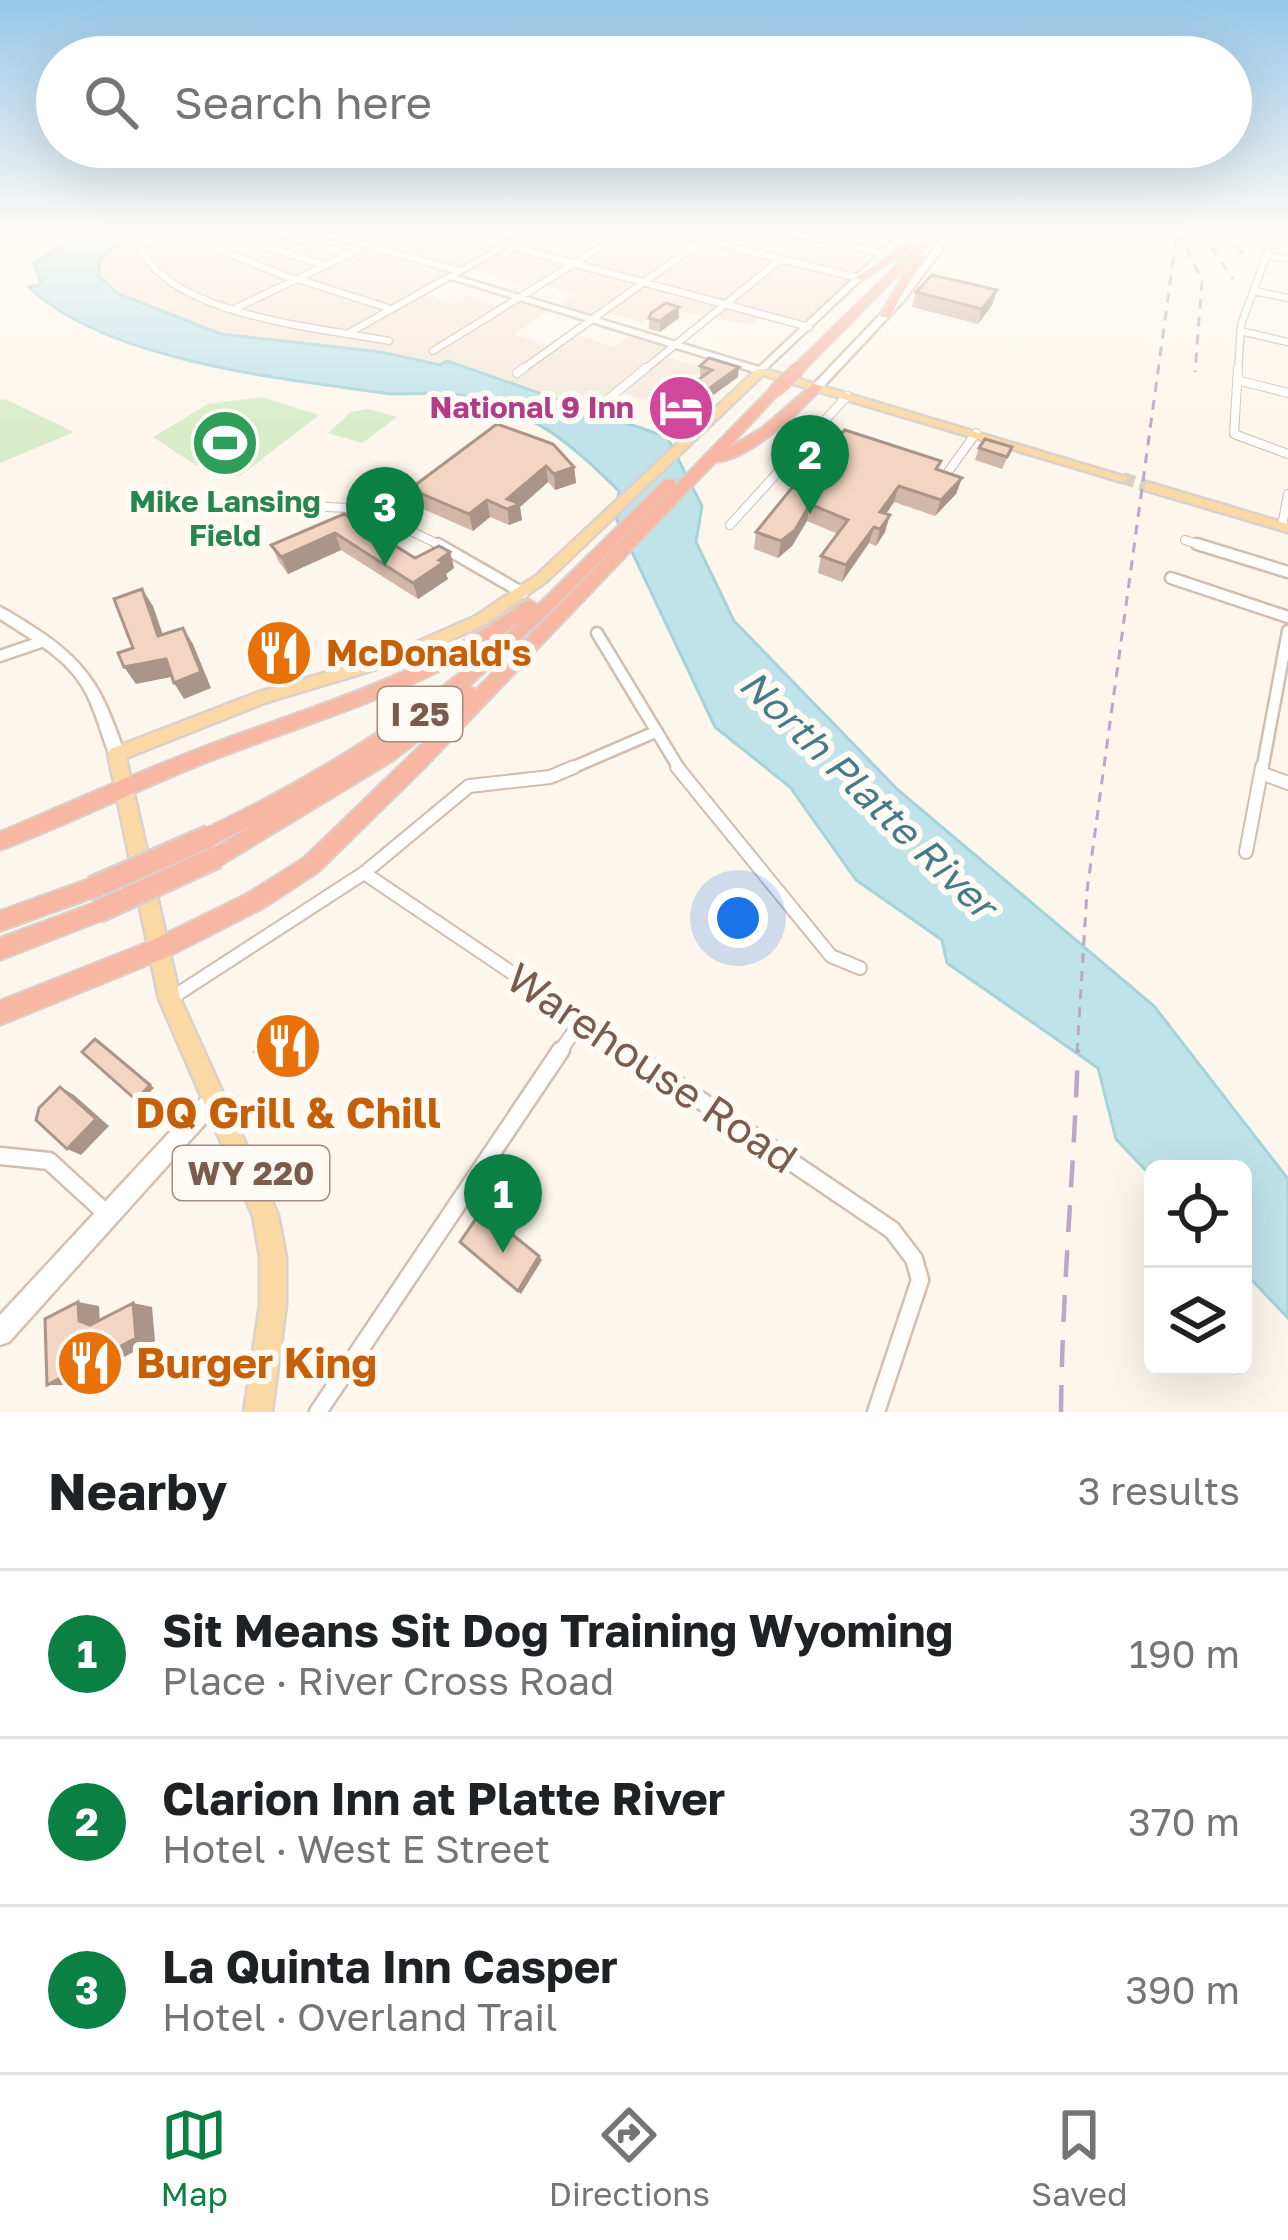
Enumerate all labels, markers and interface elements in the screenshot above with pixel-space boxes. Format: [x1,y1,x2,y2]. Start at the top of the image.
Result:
search box [36,36,1252,168]
icon: search [78,69,144,135]
text: Search here [174,75,432,129]
hotel icon: National 9 Inn [646,373,716,443]
place label: National 9 Inn [429,389,634,425]
sports icon: Mike Lansing Field [190,408,260,478]
pin: 2 [771,415,849,514]
pin: 3 [346,467,424,566]
place label: Mike Lansing Field [129,483,321,553]
restaurant icon: McDonald's [244,618,314,688]
place label: McDonald's [326,631,532,674]
water label: North Platte River [731,660,1009,931]
road number: I 25 [378,687,462,741]
your location [708,888,768,948]
street label: Warehouse Road [498,952,807,1183]
restaurant icon: DQ Grill & Chill [253,1011,323,1081]
place label: DQ Grill & Chill [135,1087,441,1137]
road number: WY 220 [173,1146,329,1200]
pin: 1 [464,1154,542,1253]
map controls [1144,1160,1252,1376]
button: locate [1144,1160,1252,1268]
button: layers [1144,1268,1252,1376]
restaurant icon: Burger King [55,1328,125,1398]
place label: Burger King [136,1337,377,1387]
text: Nearby [48,1460,227,1521]
text: 3 results [1078,1467,1240,1514]
text: Sit Means Sit Dog Training Wyoming [162,1603,953,1657]
text: 1 [77,1630,97,1677]
text: 190 m [1129,1630,1240,1677]
text: Place · River Cross Road [162,1657,614,1704]
text: Clarion Inn at Platte River [162,1771,725,1825]
text: 2 [75,1798,99,1845]
text: 370 m [1128,1798,1240,1845]
text: Hotel · West E Street [162,1825,550,1872]
text: La Quinta Inn Casper [162,1939,618,1993]
text: 3 [75,1966,99,2013]
text: 390 m [1125,1966,1240,2013]
text: Hotel · Overland Trail [162,1993,557,2040]
tab: Map [161,2102,228,2213]
tab: Directions [549,2102,710,2213]
tab: Saved [1031,2102,1127,2213]

